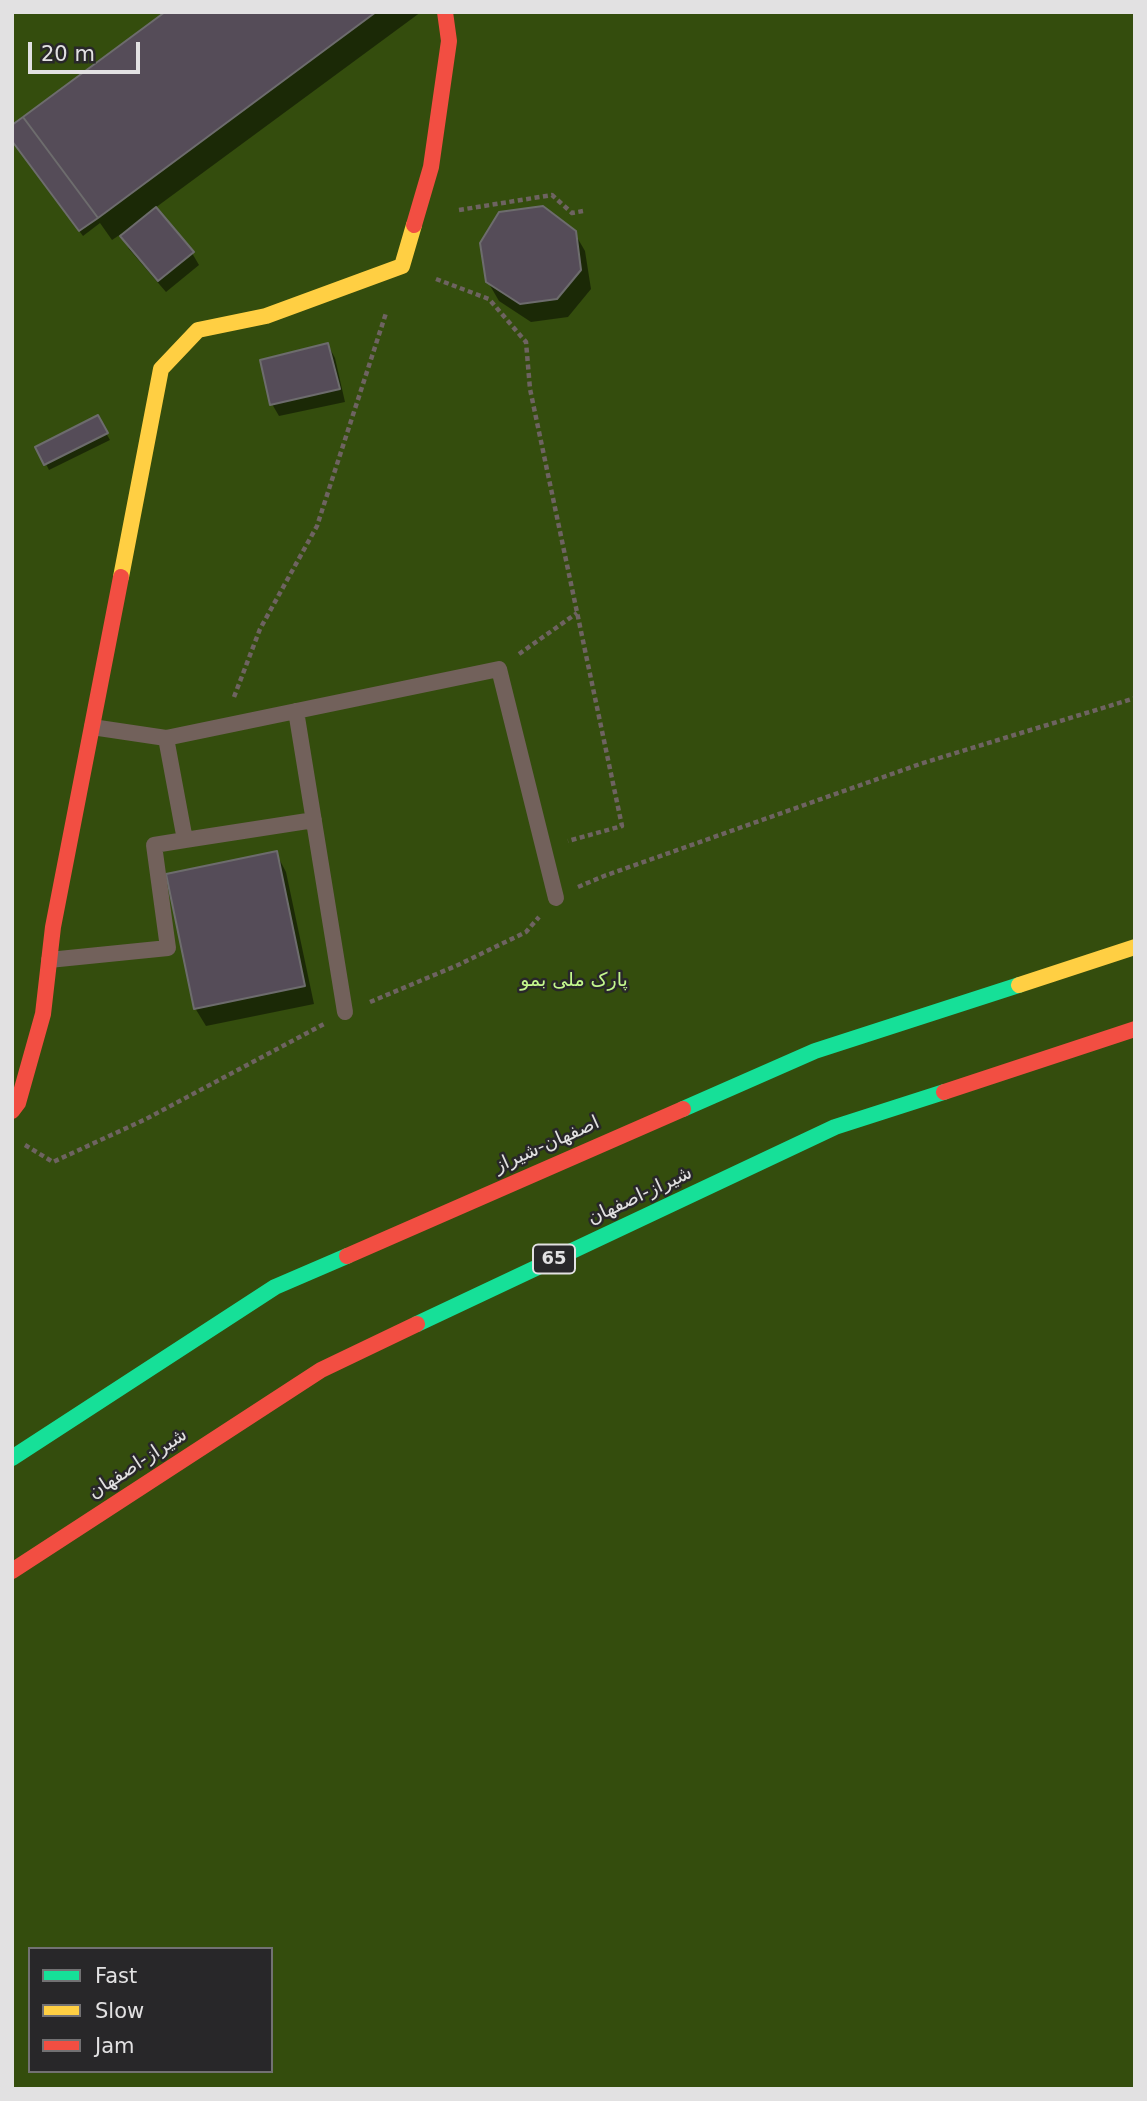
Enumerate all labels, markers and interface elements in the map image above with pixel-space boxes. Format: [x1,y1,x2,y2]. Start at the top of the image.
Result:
scale bar [32,28,144,72]
text: 20 m [41,42,95,66]
park label: پارک ملی بمو [520,970,628,992]
street label: اصفهان-شیراز [491,1112,603,1178]
street label: شیراز-اصفهان [584,1162,696,1230]
road number: 65 [533,1244,575,1274]
street label: شیراز-اصفهان [84,1424,192,1504]
legend [28,1947,273,2073]
text: Fast [95,1964,137,1988]
text: Slow [95,1999,144,2023]
text: Jam [95,2034,135,2058]

